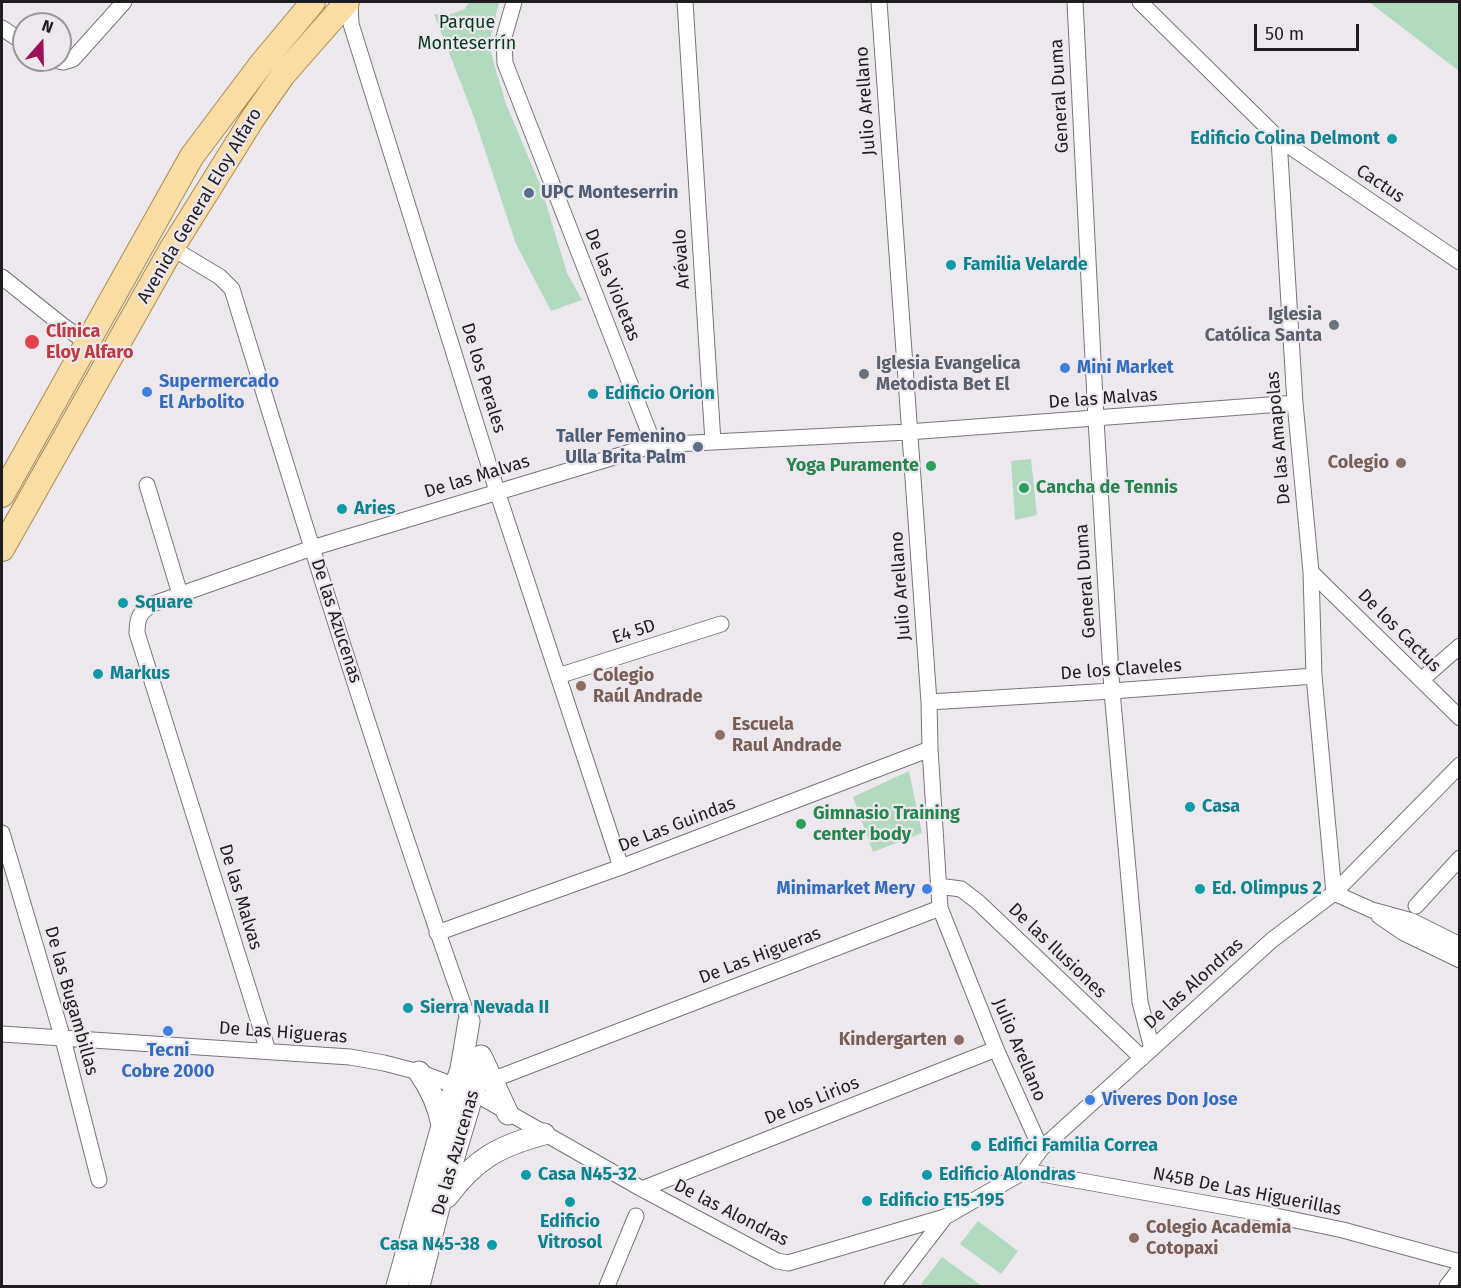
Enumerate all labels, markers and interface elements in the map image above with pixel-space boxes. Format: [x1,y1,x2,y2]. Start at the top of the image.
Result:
north arrow [12,12,72,72]
park label: Parque Monteserrín [418,12,516,54]
scale bar [1257,12,1362,50]
text: N [39,16,56,37]
text: 50 m [1265,23,1304,45]
street label: General Duma [1046,38,1074,154]
street label: Julio Arellano [851,46,881,156]
street label: Avenida General Eloy Alfaro [133,104,267,308]
place label: Edificio Colina Delmont [1190,128,1380,150]
marker: Edificio Colina Delmont [1385,132,1399,146]
street label: Cactus [1352,160,1408,208]
place label: UPC Monteserrin [541,182,678,204]
marker: UPC Monteserrin [522,186,536,200]
street label: De las Violetas [580,226,644,344]
street label: Arévalo [669,228,695,290]
place label: Familia Velarde [963,254,1088,276]
marker: Familia Velarde [944,258,958,272]
place label: Iglesia Católica Santa [1205,304,1322,346]
marker: Iglesia Católica Santa [1327,318,1341,332]
street label: De los Perales [456,320,510,436]
place label: Clínica Eloy Alfaro [46,321,134,364]
marker: Clínica Eloy Alfaro [23,333,41,351]
place label: Iglesia Evangelica Metodista Bet El [876,353,1021,395]
place label: Mini Market [1077,357,1174,379]
marker: Mini Market [1058,361,1072,375]
marker: Iglesia Evangelica Metodista Bet El [857,367,871,381]
street label: De las Amapolas [1262,370,1296,506]
place label: Supermercado El Arbolito [159,371,279,413]
place label: Edificio Orion [605,383,715,405]
street label: De las Malvas [1048,384,1158,414]
marker: Supermercado El Arbolito [140,385,154,399]
marker: Edificio Orion [586,387,600,401]
place label: Taller Femenino Ulla Brita Palm [556,426,686,468]
marker: Taller Femenino Ulla Brita Palm [691,440,705,454]
street label: De las Malvas [422,451,532,503]
place label: Colegio [1328,452,1389,474]
place label: Yoga Puramente [786,455,919,477]
marker: Colegio [1394,456,1408,470]
marker: Yoga Puramente [924,459,938,473]
place label: Cancha de Tennis [1036,477,1178,499]
marker: Cancha de Tennis [1017,481,1031,495]
place label: Aries [354,498,396,520]
marker: Aries [335,502,349,516]
street label: General Duma [1071,523,1101,639]
street label: Julio Arellano [886,531,916,641]
street label: De las Azucenas [306,556,366,686]
street label: De los Cactus [1353,585,1445,677]
place label: Square [135,592,193,614]
marker: Square [116,596,130,610]
street label: E4 5D [610,615,658,649]
street label: De los Claveles [1060,655,1182,685]
place label: Markus [110,663,170,685]
place label: Colegio Raúl Andrade [593,665,703,708]
marker: Markus [91,667,105,681]
marker: Colegio Raúl Andrade [574,679,588,693]
place label: Escuela Raul Andrade [732,714,842,756]
marker: Escuela Raul Andrade [713,728,727,742]
street label: De Las Guindas [615,793,739,857]
place label: Casa [1202,796,1240,818]
marker: Casa [1183,800,1197,814]
place label: Gimnasio Training center body [813,803,960,846]
marker: Gimnasio Training center body [794,817,808,831]
street label: De las Malvas [214,842,266,952]
place label: Minimarket Mery [777,878,915,900]
place label: Ed. Olimpus 2 [1212,878,1322,900]
marker: Minimarket Mery [920,882,934,896]
marker: Ed. Olimpus 2 [1193,882,1207,896]
street label: De las Ilusiones [1003,899,1111,1003]
street label: De Las Higueras [696,923,824,989]
street label: De las Bugambillas [39,924,103,1078]
street label: De las Alondras [1140,934,1248,1034]
street label: Julio Arellano [988,995,1050,1105]
place label: Sierra Nevada II [420,997,549,1019]
marker: Sierra Nevada II [401,1001,415,1015]
street label: De Las Higueras [218,1018,348,1048]
marker: Tecni Cobre 2000 [161,1024,175,1038]
place label: Kindergarten [839,1029,947,1051]
marker: Kindergarten [952,1033,966,1047]
place label: Tecni Cobre 2000 [121,1040,215,1082]
street label: De los Lirios [762,1072,862,1130]
street label: De las Azucenas [428,1088,484,1218]
place label: Viveres Don Jose [1102,1089,1238,1111]
marker: Viveres Don Jose [1083,1093,1097,1107]
place label: Edifici Familia Correa [988,1135,1158,1157]
marker: Edifici Familia Correa [969,1139,983,1153]
street label: N45B De Las Higuerillas [1151,1163,1343,1221]
place label: Casa N45-32 [538,1164,637,1186]
place label: Edificio Alondras [939,1164,1076,1186]
marker: Casa N45-32 [519,1168,533,1182]
marker: Edificio Alondras [920,1168,934,1182]
street label: De las Alondras [670,1175,792,1251]
place label: Edificio E15-195 [879,1190,1004,1212]
marker: Edificio E15-195 [860,1194,874,1208]
marker: Edificio Vitrosol [563,1195,577,1209]
place label: Edificio Vitrosol [538,1211,602,1254]
place label: Colegio Academia Cotopaxi [1146,1217,1291,1260]
marker: Colegio Academia Cotopaxi [1127,1231,1141,1245]
place label: Casa N45-38 [380,1234,480,1256]
marker: Casa N45-38 [485,1238,499,1252]

